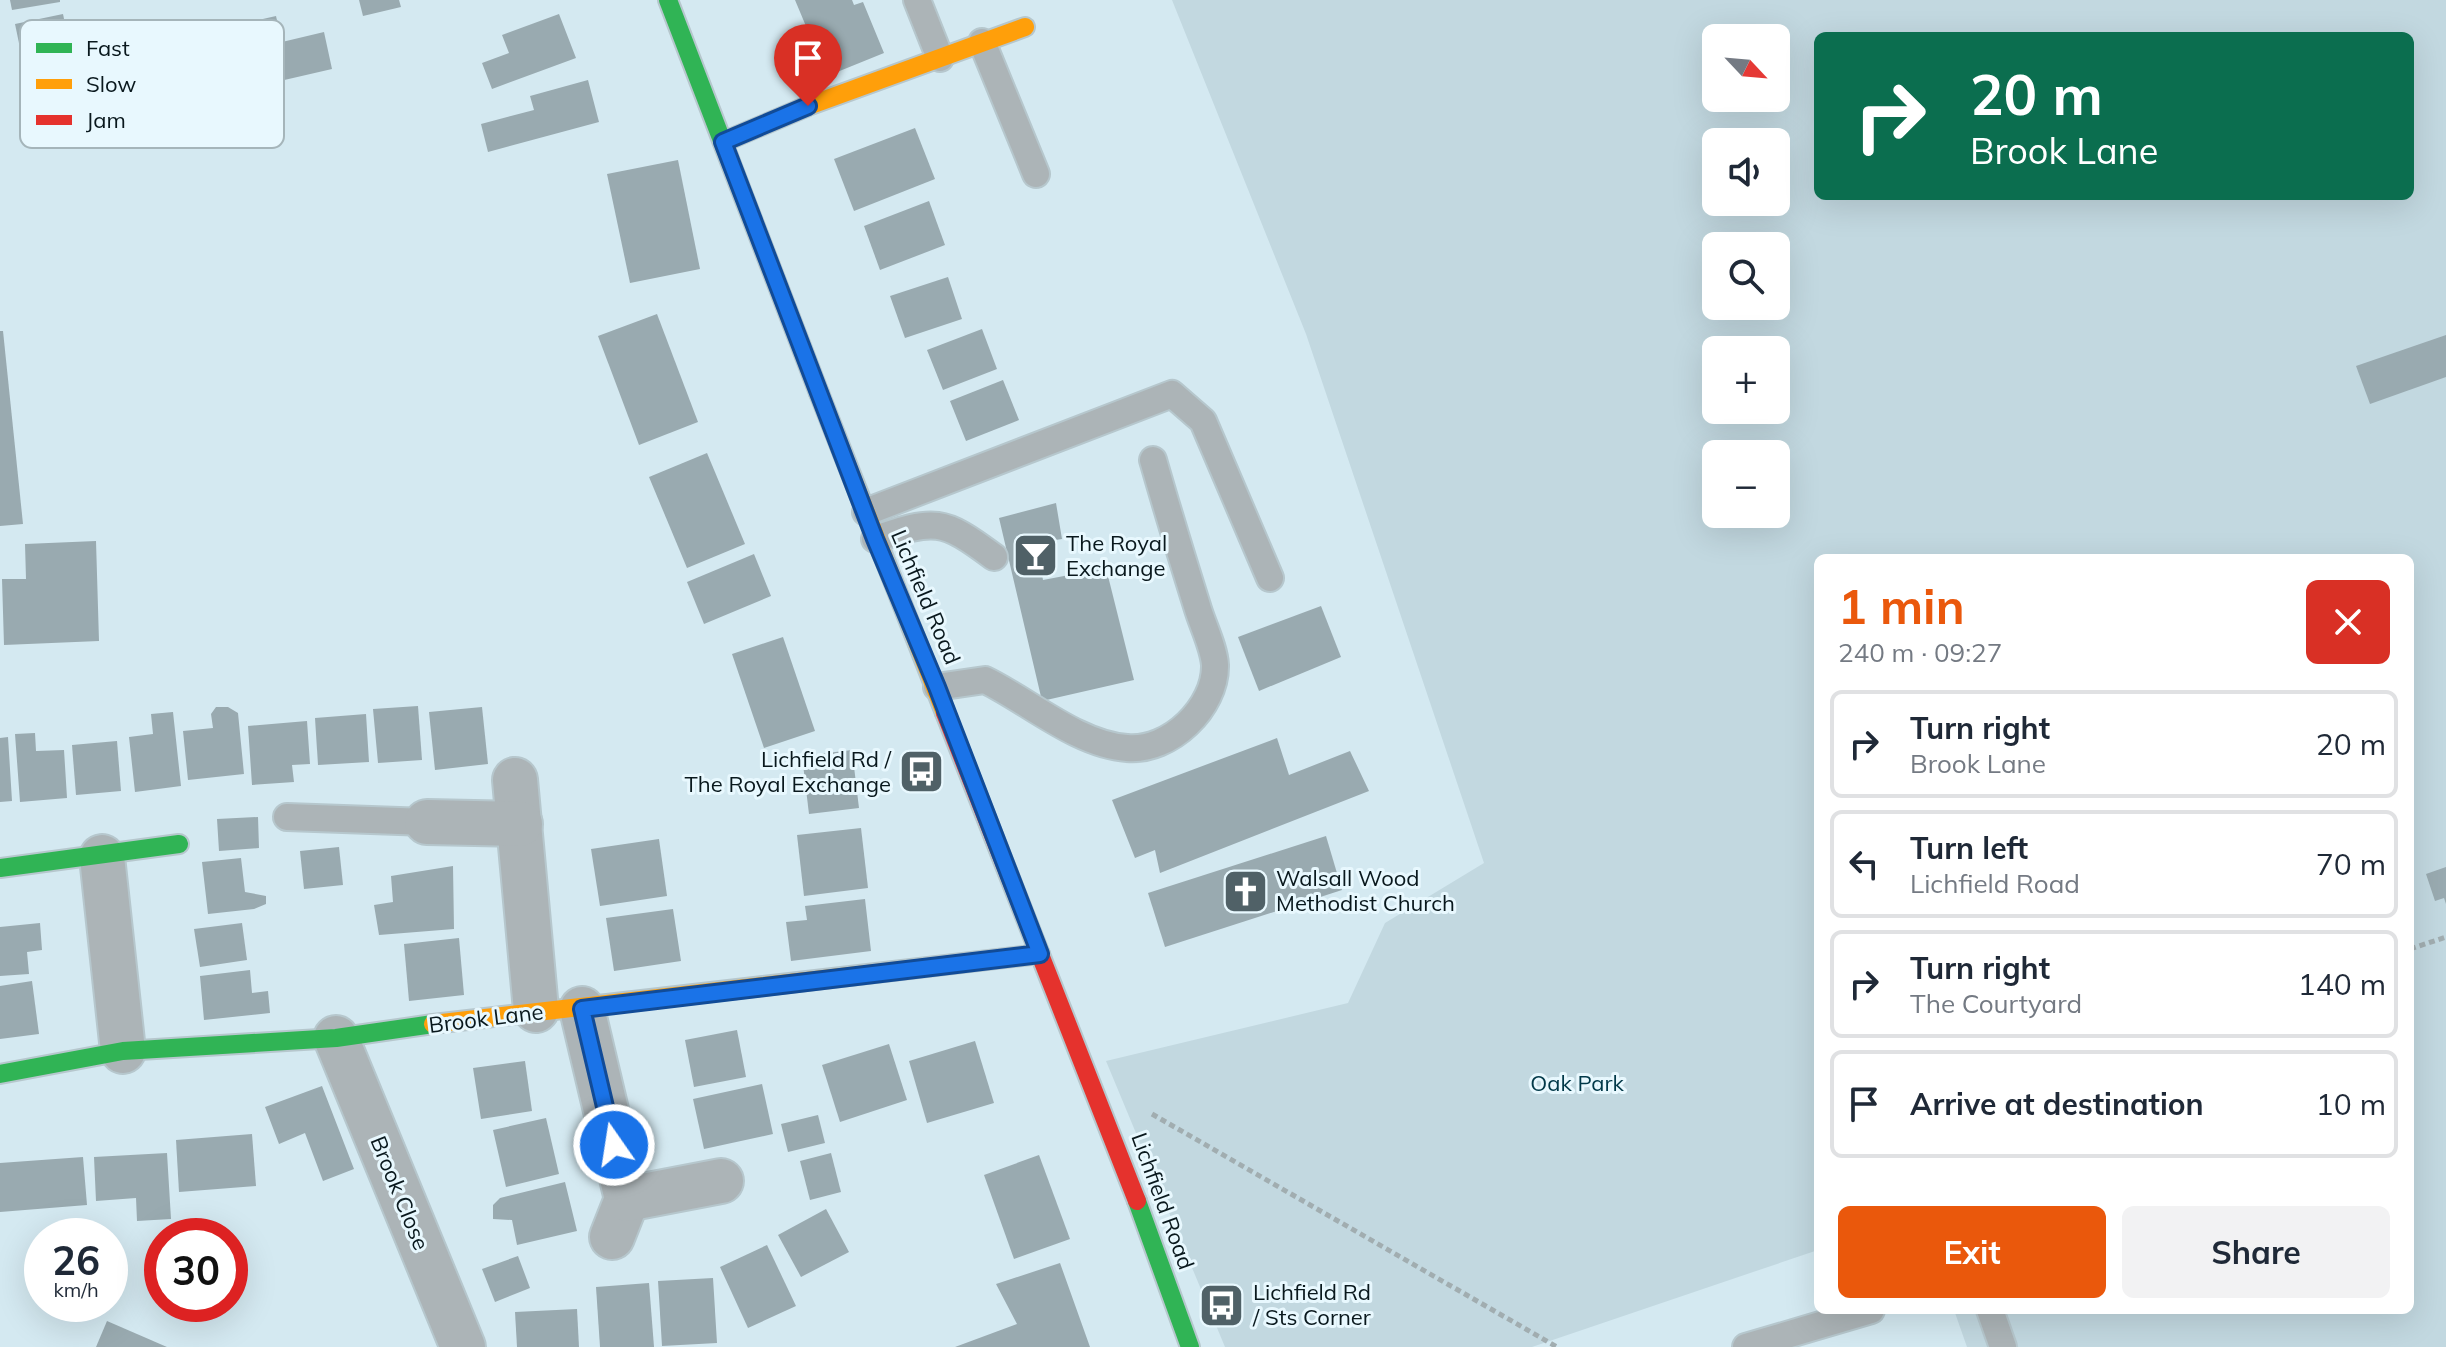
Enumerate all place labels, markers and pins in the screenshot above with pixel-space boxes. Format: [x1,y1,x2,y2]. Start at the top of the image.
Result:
pin [774,24,842,106]
place label: The Royal Exchange [1066,529,1167,582]
bar icon: The Royal Exchange [1011,532,1059,580]
place label: Lichfield Rd / The Royal Exchange [685,745,892,798]
bus stop icon: Lichfield Rd / The Royal Exchange [898,748,946,796]
place label: Walsall Wood Methodist Church [1276,864,1455,917]
church icon: Walsall Wood Methodist Church [1221,867,1269,915]
place label: Lichfield Rd / Sts Corner [1252,1278,1371,1331]
bus stop icon: Lichfield Rd / Sts Corner [1198,1281,1246,1329]

